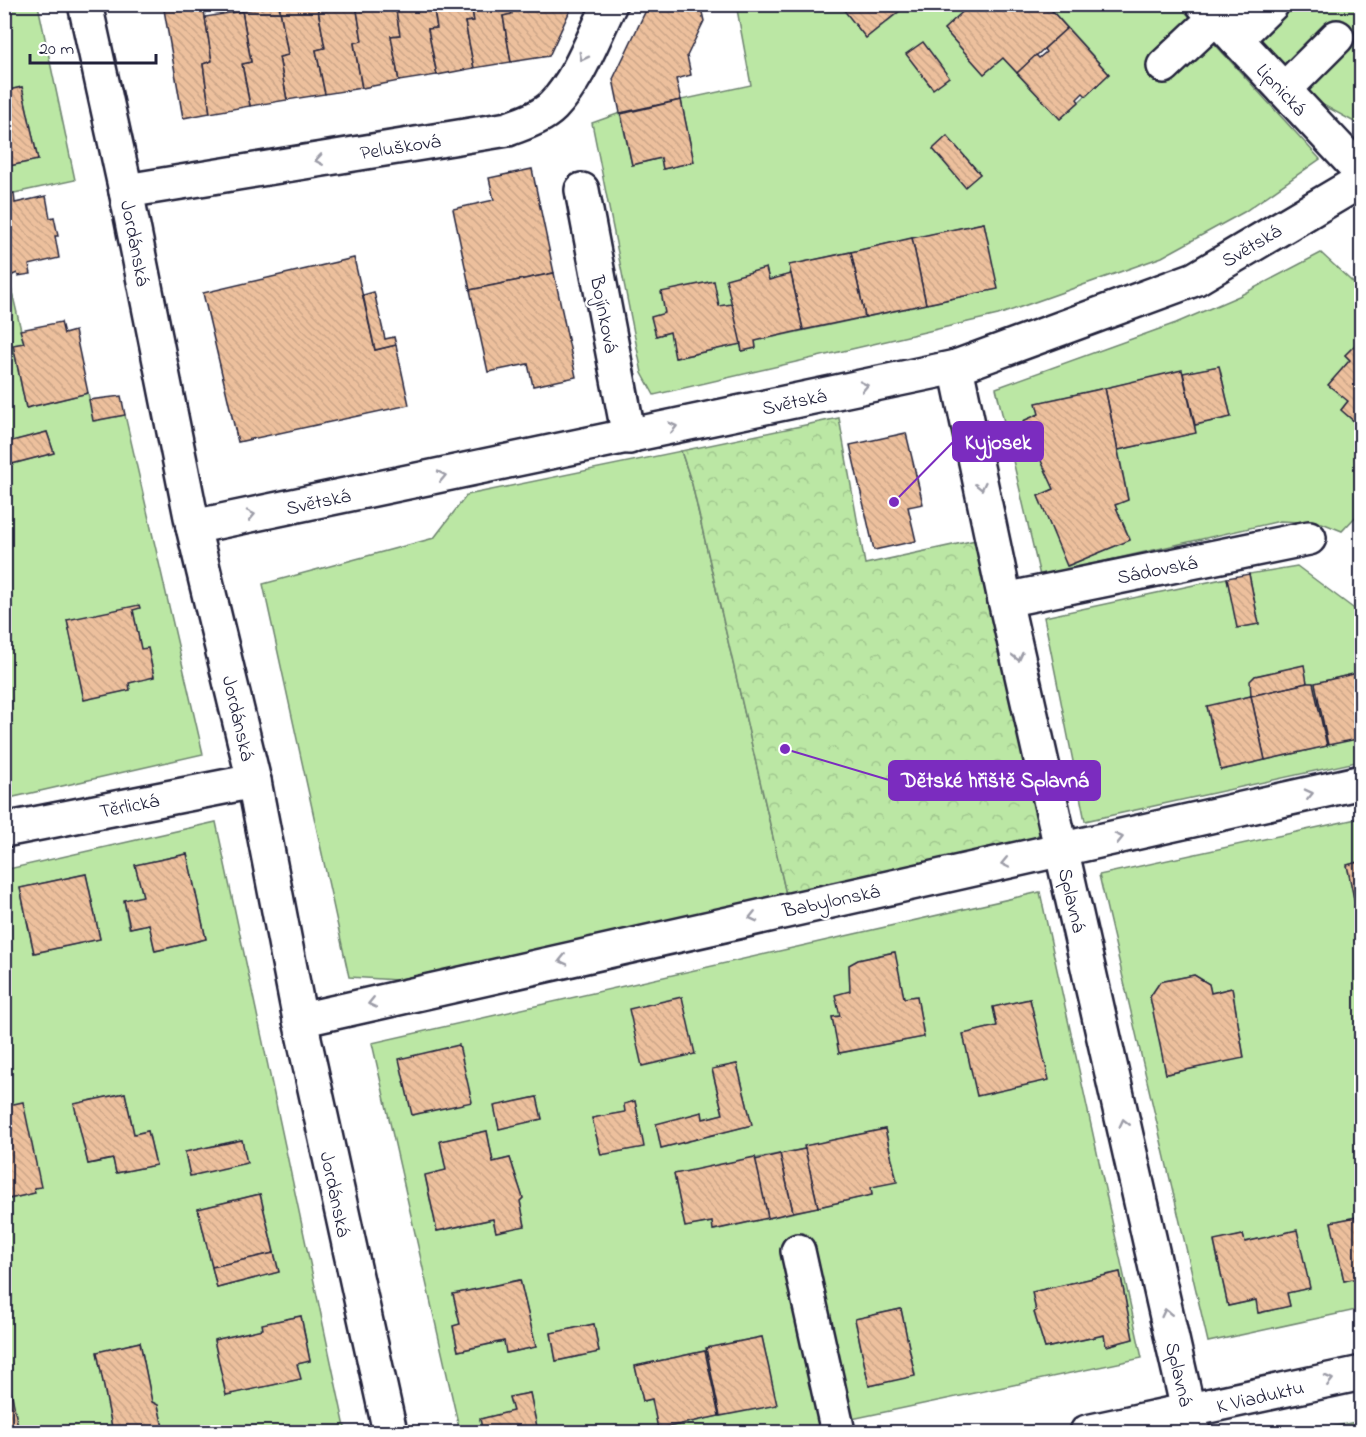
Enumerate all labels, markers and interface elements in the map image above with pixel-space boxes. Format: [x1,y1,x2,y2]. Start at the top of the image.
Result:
scale bar [30,27,156,65]
text: 20 m [39,37,74,63]
one-way arrow [579,50,591,61]
street label: Lipnická [1248,58,1312,124]
street label: Pelušková [358,128,443,169]
one-way arrow [315,153,324,165]
street label: Jordánská [111,198,156,289]
street label: Světská [1217,218,1288,276]
street label: Bojínková [581,272,624,355]
one-way arrow [859,381,869,394]
street label: Světská [760,382,829,424]
one-way arrow [668,421,678,434]
callout: Kyjosek [953,422,1043,461]
text: Kyjosek [965,429,1032,461]
one-way arrow [436,470,446,483]
one-way arrow [974,481,987,491]
street label: Světská [284,482,353,524]
one-way arrow [245,509,255,522]
street label: Sádovská [1115,549,1200,593]
one-way arrow [1011,651,1024,661]
street label: Jordánská [213,673,260,764]
callout: Dětské hřiště Splavná [889,761,1100,800]
text: Dětské hřiště Splavná [900,767,1089,797]
street label: Těrlická [97,787,162,827]
one-way arrow [1304,788,1314,801]
one-way arrow [1114,832,1124,845]
one-way arrow [1000,856,1010,869]
street label: Splavná [1049,866,1092,935]
street label: Babylonská [779,878,883,927]
one-way arrow [748,910,758,923]
one-way arrow [558,953,568,966]
one-way arrow [368,996,378,1009]
one-way arrow [1118,1118,1131,1128]
street label: Jordánská [310,1149,357,1240]
one-way arrow [1161,1309,1174,1319]
street label: Splavná [1156,1340,1199,1409]
street label: K Viaduktu [1214,1374,1307,1423]
one-way arrow [1324,1375,1334,1388]

